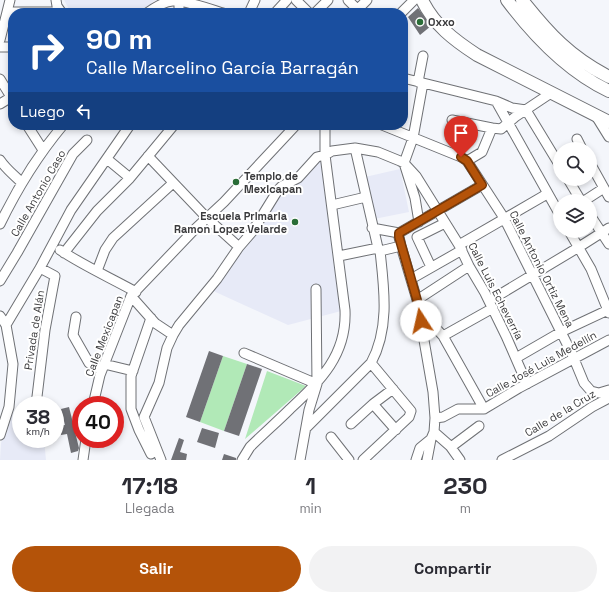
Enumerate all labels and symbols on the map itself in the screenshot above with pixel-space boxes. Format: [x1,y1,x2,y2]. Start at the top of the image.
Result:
place label: Oxxo [428,15,455,29]
marker: Oxxo [415,17,425,27]
pin [444,116,478,157]
street label: Calle Antonio Caso [7,147,69,239]
place label: Templo de Mexicapan [244,169,302,196]
marker: Templo de Mexicapan [231,177,241,187]
street label: Calle Antonio Ortiz Mena [506,208,578,330]
place label: Escuela Primaria Ramon Lopez Velarde [174,209,288,236]
marker: Escuela Primaria Ramon Lopez Velarde [290,217,300,227]
street label: Calle Luis Echeverría [465,240,527,343]
street label: Privada de Alán [21,289,47,371]
street label: Calle Mexicapan [82,293,126,379]
position arrow [400,300,442,342]
street label: Calle José Luis Medellín [483,328,599,400]
street label: Calle de la Cruz [522,386,598,440]
speed limit sign: 40 [72,396,124,448]

